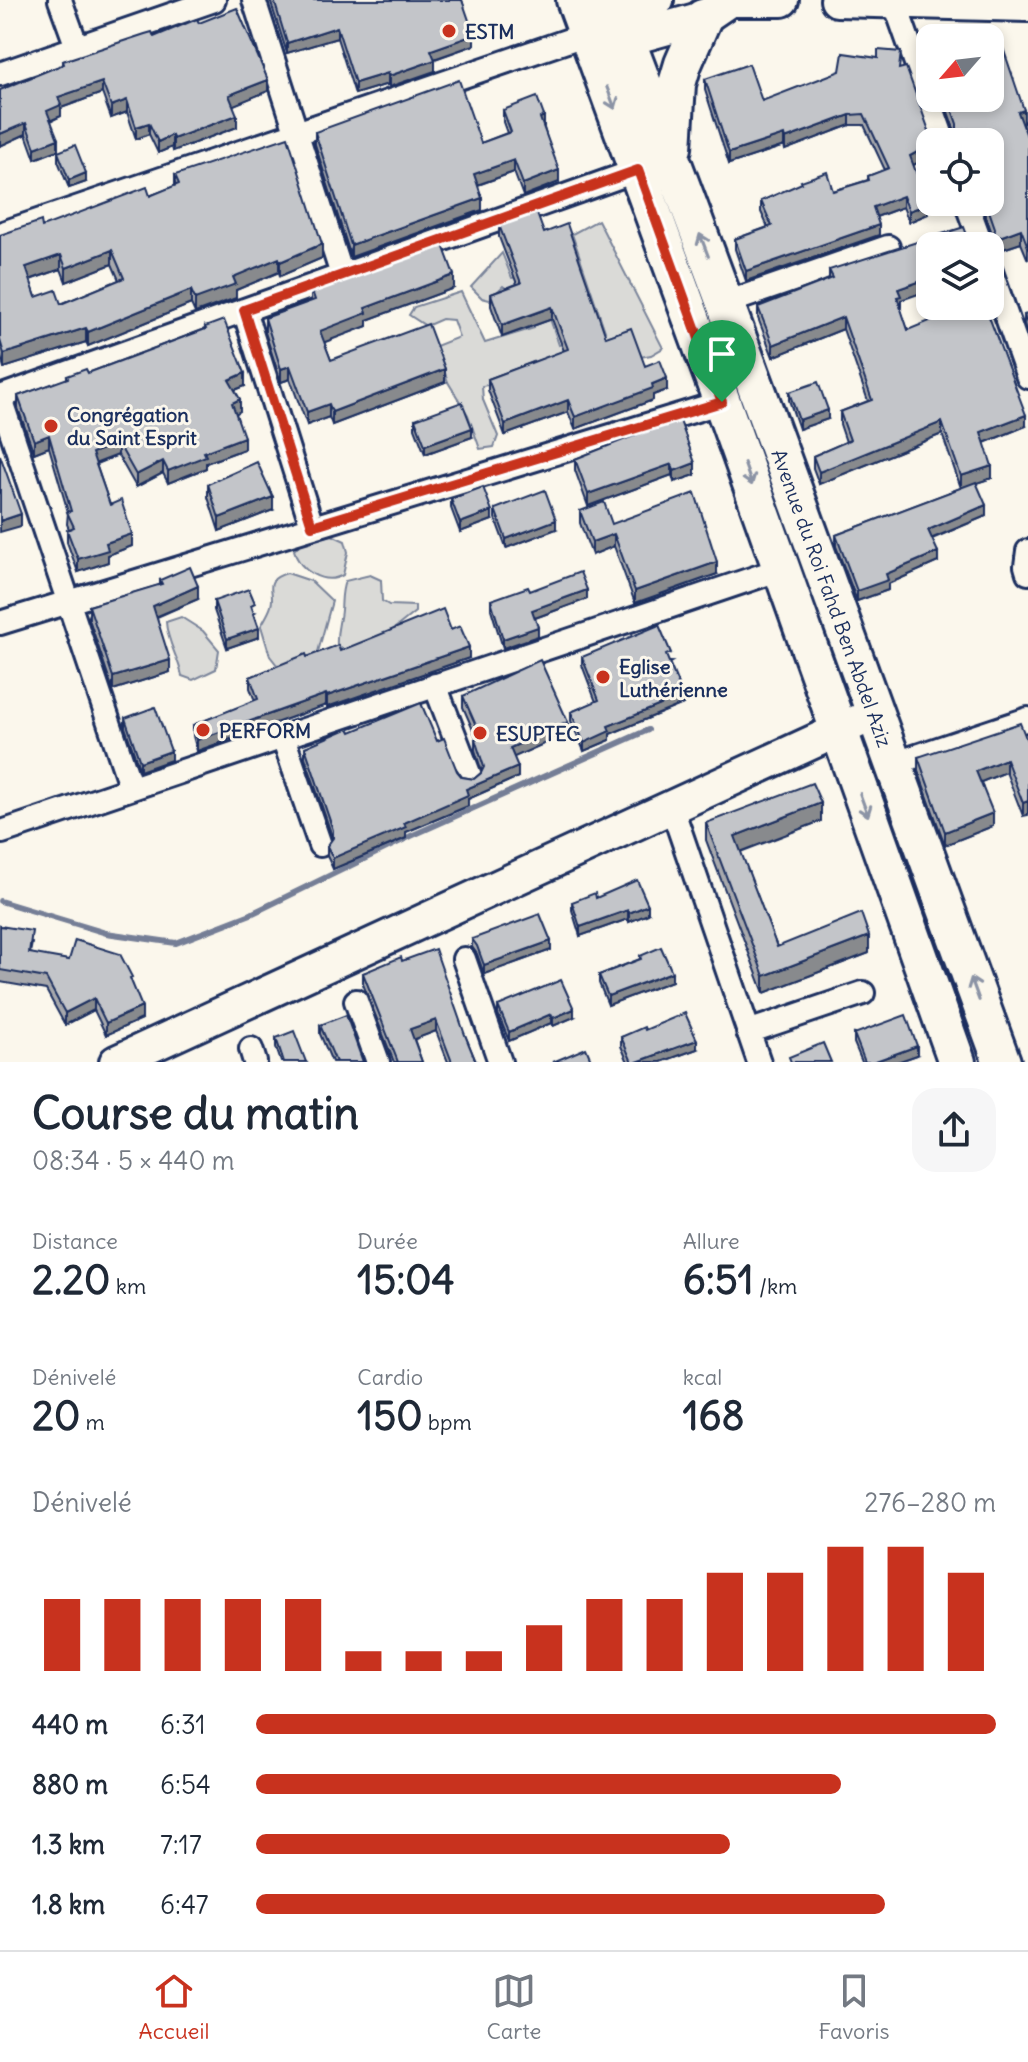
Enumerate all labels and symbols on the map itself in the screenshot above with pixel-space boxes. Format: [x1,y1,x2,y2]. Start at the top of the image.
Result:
place label: ESTM [465,19,514,44]
marker: ESTM [440,22,458,40]
north arrow [916,24,1004,112]
one-way arrow [605,85,619,110]
one-way arrow [696,233,710,258]
pin [688,320,756,402]
place label: Congrégation du Saint Esprit [67,402,197,450]
marker: Congrégation du Saint Esprit [42,417,60,435]
street label: Avenue du Roi Fahd Ben Abdel Aziz [766,446,898,750]
one-way arrow [741,461,756,486]
place label: Eglise Luthérienne [619,654,728,702]
marker: Eglise Luthérienne [594,668,612,686]
place label: PERFORM [219,718,311,743]
marker: PERFORM [194,721,212,739]
place label: ESUPTEC [496,721,580,746]
marker: ESUPTEC [471,724,489,742]
one-way arrow [858,792,872,817]
one-way arrow [967,977,981,1002]

